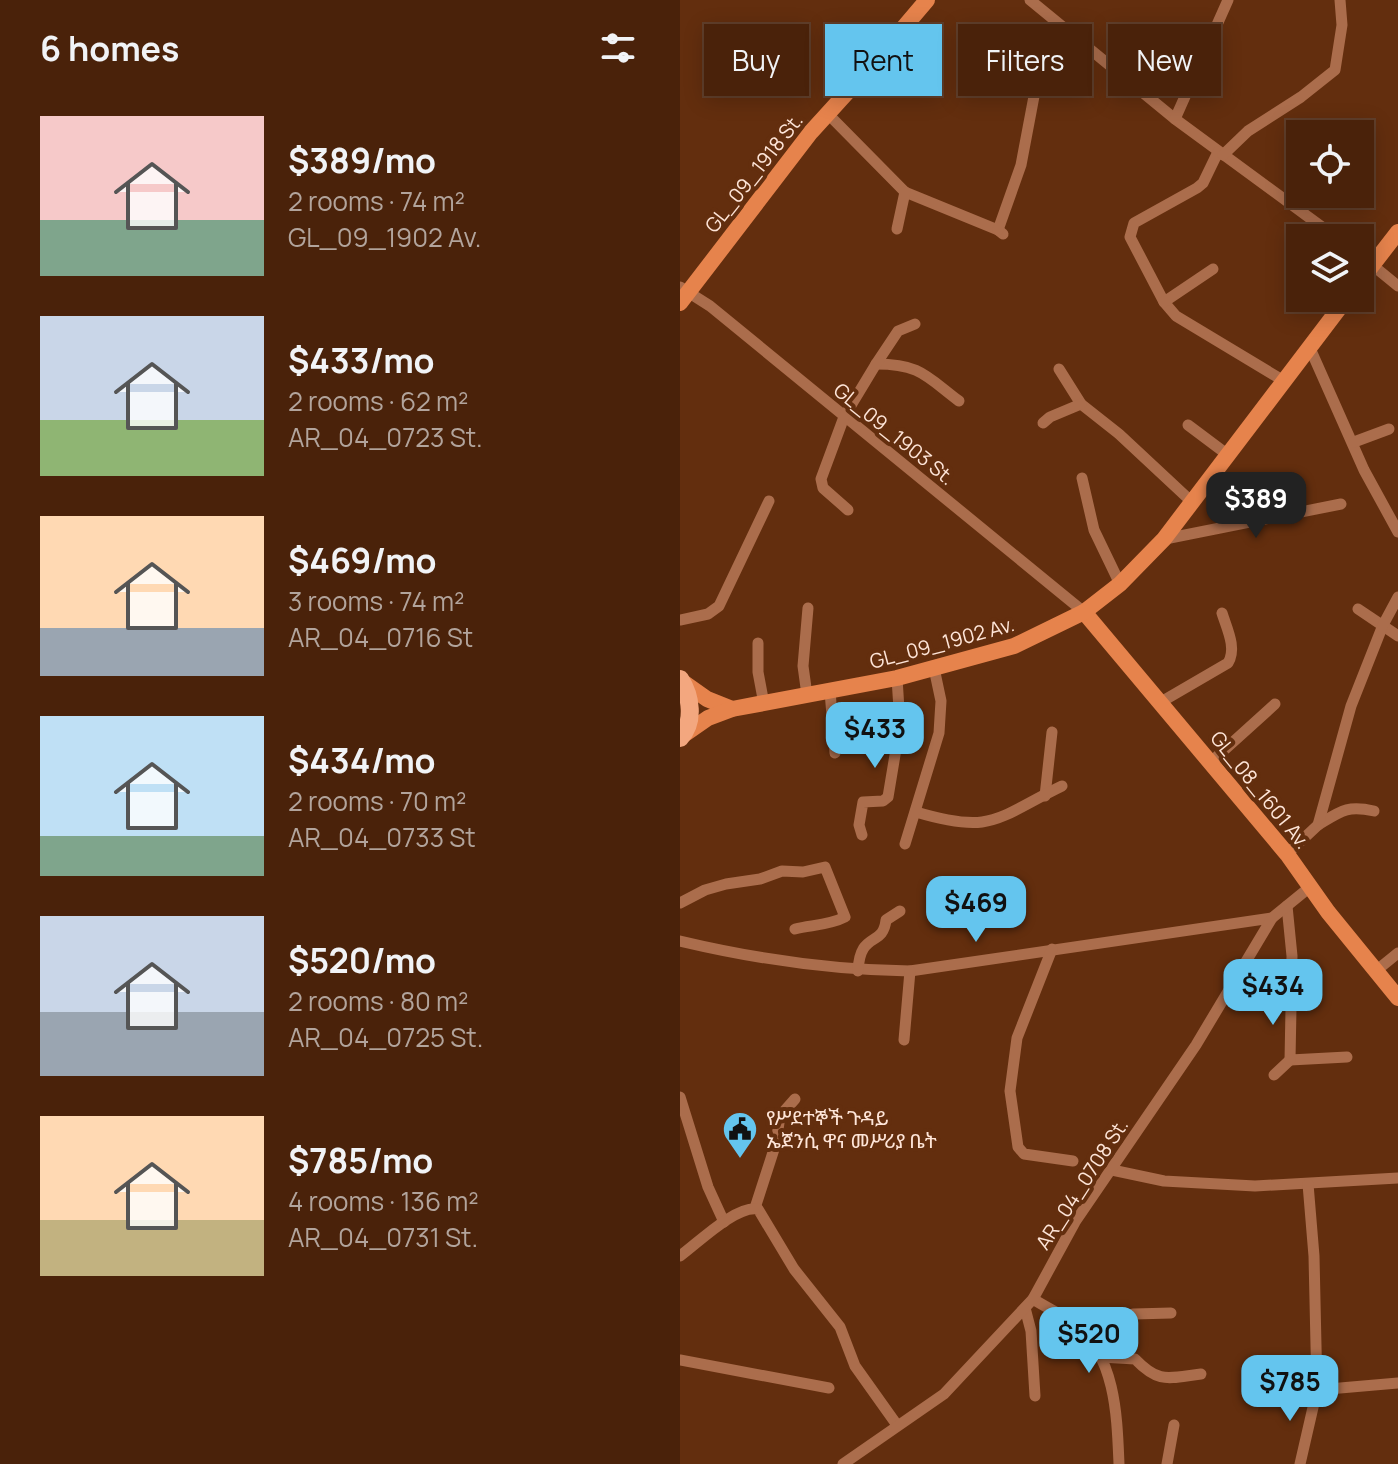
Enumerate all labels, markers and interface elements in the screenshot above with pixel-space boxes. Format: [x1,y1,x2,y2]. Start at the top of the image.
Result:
chip: Buy [704,24,809,96]
chip: Rent [825,24,942,96]
chip: Filters [958,24,1092,96]
chip: New [1108,24,1221,96]
text: 6 homes [40,25,179,71]
icon: filters [596,26,640,70]
street label: GL_09_1918 St. [699,108,809,238]
map controls [1286,120,1374,312]
button: locate [1286,120,1374,208]
text: $389/mo [288,137,436,183]
icon: home [104,148,200,244]
text: 2 rooms · 74 m² [288,183,465,219]
text: GL_09_1902 Av. [288,219,481,255]
button: layers [1286,224,1374,312]
text: $433/mo [288,337,435,383]
icon: home [104,348,200,444]
street label: GL_09_1903 St. [828,376,960,491]
text: 2 rooms · 62 m² [288,383,468,419]
text: AR_04_0723 St. [288,419,483,455]
pin: $389 [1209,472,1303,540]
text: $389 [1224,480,1288,516]
text: $469/mo [288,537,436,583]
icon: home [104,548,200,644]
text: 3 rooms · 74 m² [288,583,464,619]
street label: GL_09_1902 Av. [867,610,1017,675]
text: AR_04_0716 St [288,619,473,655]
pin: $433 [828,702,922,770]
text: $433 [844,710,906,746]
street label: GL_08_1601 Av. [1205,725,1316,854]
text: $434/mo [288,737,436,783]
icon: home [104,748,200,844]
text: 2 rooms · 70 m² [288,783,466,819]
text: AR_04_0733 St [288,819,476,855]
pin: $469 [929,876,1023,944]
text: $469 [944,884,1008,920]
text: $520/mo [288,937,436,983]
icon: home [104,948,200,1044]
pin: $434 [1226,959,1320,1027]
text: $434 [1241,967,1305,1003]
text: 2 rooms · 80 m² [288,983,468,1019]
text: AR_04_0725 St. [288,1019,483,1055]
place label: የሥደተኞች ጉዳይ ኤጀንሲ ዋና መሥሪያ ቤት [766,1104,937,1154]
public building icon: የሥደተኞች ጉዳይ ኤጀንሲ ዋና መሥሪያ ቤት [721,1110,759,1160]
street label: AR_04_0708 St. [1029,1113,1134,1254]
text: $785/mo [288,1137,433,1183]
icon: home [104,1148,200,1244]
text: 4 rooms · 136 m² [288,1183,479,1219]
text: AR_04_0731 St. [288,1219,478,1255]
pin: $520 [1042,1307,1136,1375]
text: $520 [1057,1315,1121,1351]
pin: $785 [1243,1355,1337,1423]
text: $785 [1259,1363,1321,1399]

